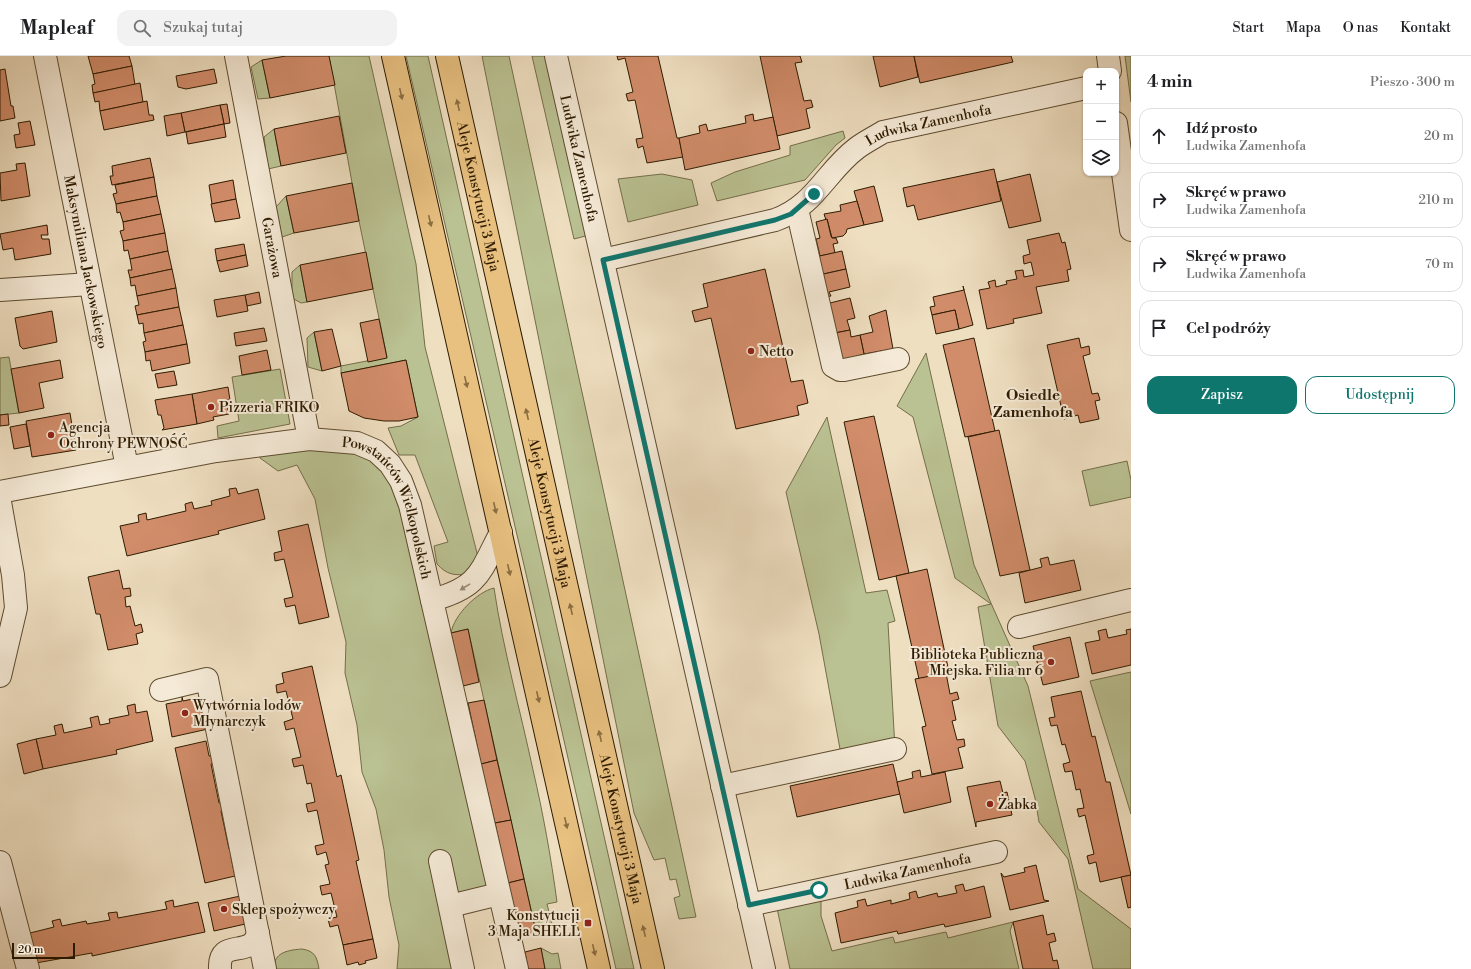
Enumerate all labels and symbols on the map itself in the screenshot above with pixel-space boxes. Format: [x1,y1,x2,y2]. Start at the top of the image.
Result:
one-way arrow [399,88,405,100]
street label: Ludwika Zamenhofa [555,93,602,225]
one-way arrow [454,99,460,111]
street label: Ludwika Zamenhofa [862,101,994,150]
street label: Aleje Konstytucji 3 Maja [452,119,504,275]
street label: Maksymiliana Jackowskiego [59,174,111,351]
route end [805,185,823,203]
one-way arrow [428,215,434,227]
street label: Garażowa [257,216,286,281]
place label: Netto [759,343,794,361]
marker: Netto [746,346,756,356]
one-way arrow [464,376,470,388]
district label: Osiedle Zamenhofa [993,386,1074,422]
place label: Pizzeria FRIKO [219,399,320,417]
marker: Pizzeria FRIKO [206,402,216,412]
one-way arrow [524,408,530,420]
place label: Agencja Ochrony PEWNOŚĆ [58,419,187,453]
marker: Agencja Ochrony PEWNOŚĆ [46,430,56,440]
street label: Powstańców Wielkopolskich [341,434,435,582]
street label: Aleje Konstytucji 3 Maja [523,435,575,591]
one-way arrow [493,502,499,515]
one-way arrow [507,564,513,576]
one-way arrow [459,583,471,590]
one-way arrow [568,603,574,615]
place label: Biblioteka Publiczna Miejska. Filia nr 6 [910,646,1044,680]
marker: Biblioteka Publiczna Miejska. Filia nr 6 [1046,657,1056,667]
one-way arrow [535,690,541,703]
place label: Wytwórnia lodów Młynarczyk [192,697,301,731]
marker: Wytwórnia lodów Młynarczyk [180,708,190,718]
one-way arrow [596,730,602,742]
street label: Aleje Konstytucji 3 Maja [594,751,646,907]
place label: Żabka [998,794,1038,814]
marker: Żabka [985,799,995,809]
one-way arrow [564,817,570,830]
street label: Ludwika Zamenhofa [842,849,974,894]
route start [810,881,828,899]
place label: Sklep spożywczy [232,901,335,919]
marker: Sklep spożywczy [219,904,229,914]
place label: Konstytucji 3 Maja SHELL [488,907,580,941]
marker: Konstytucji 3 Maja SHELL [583,918,593,928]
one-way arrow [641,925,647,937]
scale bar [12,941,75,960]
one-way arrow [592,944,598,957]

